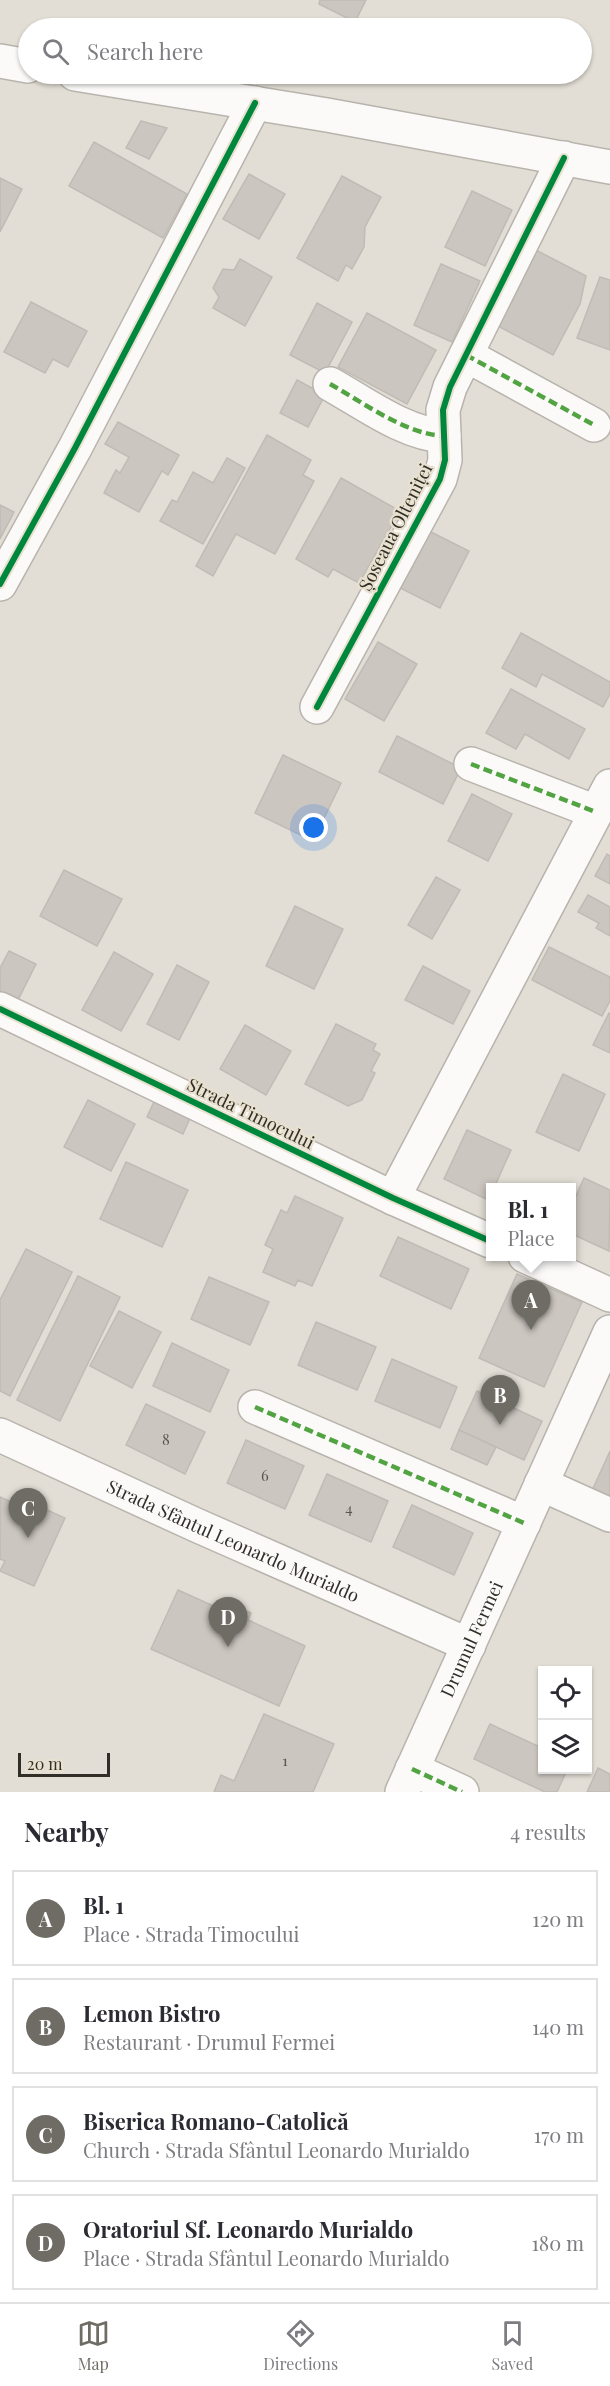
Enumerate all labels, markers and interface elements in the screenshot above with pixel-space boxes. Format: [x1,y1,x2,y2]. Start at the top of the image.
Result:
search box [18,18,592,84]
icon: search [39,35,72,68]
text: Search here [87,36,203,66]
street label: Șoseaua Olteniței [353,459,437,595]
your location [299,813,328,842]
street label: Strada Timocului [183,1072,319,1154]
popup [486,1183,576,1261]
text: Bl. 1 [507,1194,548,1224]
text: Place [507,1224,555,1251]
pin: A [512,1280,550,1330]
pin: B [480,1376,520,1425]
house number: 8 [162,1429,170,1449]
house number: 6 [261,1465,269,1485]
street label: Strada Sfântul Leonardo Murialdo [103,1474,363,1607]
pin: C [9,1488,48,1538]
house number: 4 [345,1498,353,1518]
street label: Drumul Fermei [435,1577,508,1701]
pin: D [208,1598,248,1647]
map controls [538,1666,592,1774]
button: locate [538,1666,592,1720]
button: layers [538,1720,592,1774]
scale bar [18,1750,110,1778]
house number: 1 [282,1750,288,1770]
text: 20 m [27,1753,62,1774]
text: Nearby [24,1814,109,1849]
text: 4 results [510,1818,586,1845]
text: Bl. 1 [83,1890,124,1920]
text: A [39,1905,52,1932]
text: 120 m [532,1905,584,1932]
text: Place · Strada Timocului [83,1920,299,1947]
text: Lemon Bistro [83,1998,220,2028]
text: B [39,2013,52,2040]
text: 140 m [532,2013,584,2040]
text: Restaurant · Drumul Fermei [83,2028,335,2055]
text: Biserica Romano-Catolică [83,2106,349,2136]
text: C [38,2121,53,2148]
text: 170 m [534,2121,584,2148]
text: Church · Strada Sfântul Leonardo Murialdo [83,2136,470,2163]
text: Oratoriul Sf. Leonardo Murialdo [83,2214,413,2244]
text: D [38,2229,53,2256]
text: 180 m [531,2229,584,2256]
text: Place · Strada Sfântul Leonardo Murialdo [83,2244,450,2271]
tab: Map [77,2317,110,2374]
tab: Directions [263,2317,338,2374]
tab: Saved [492,2317,533,2374]

